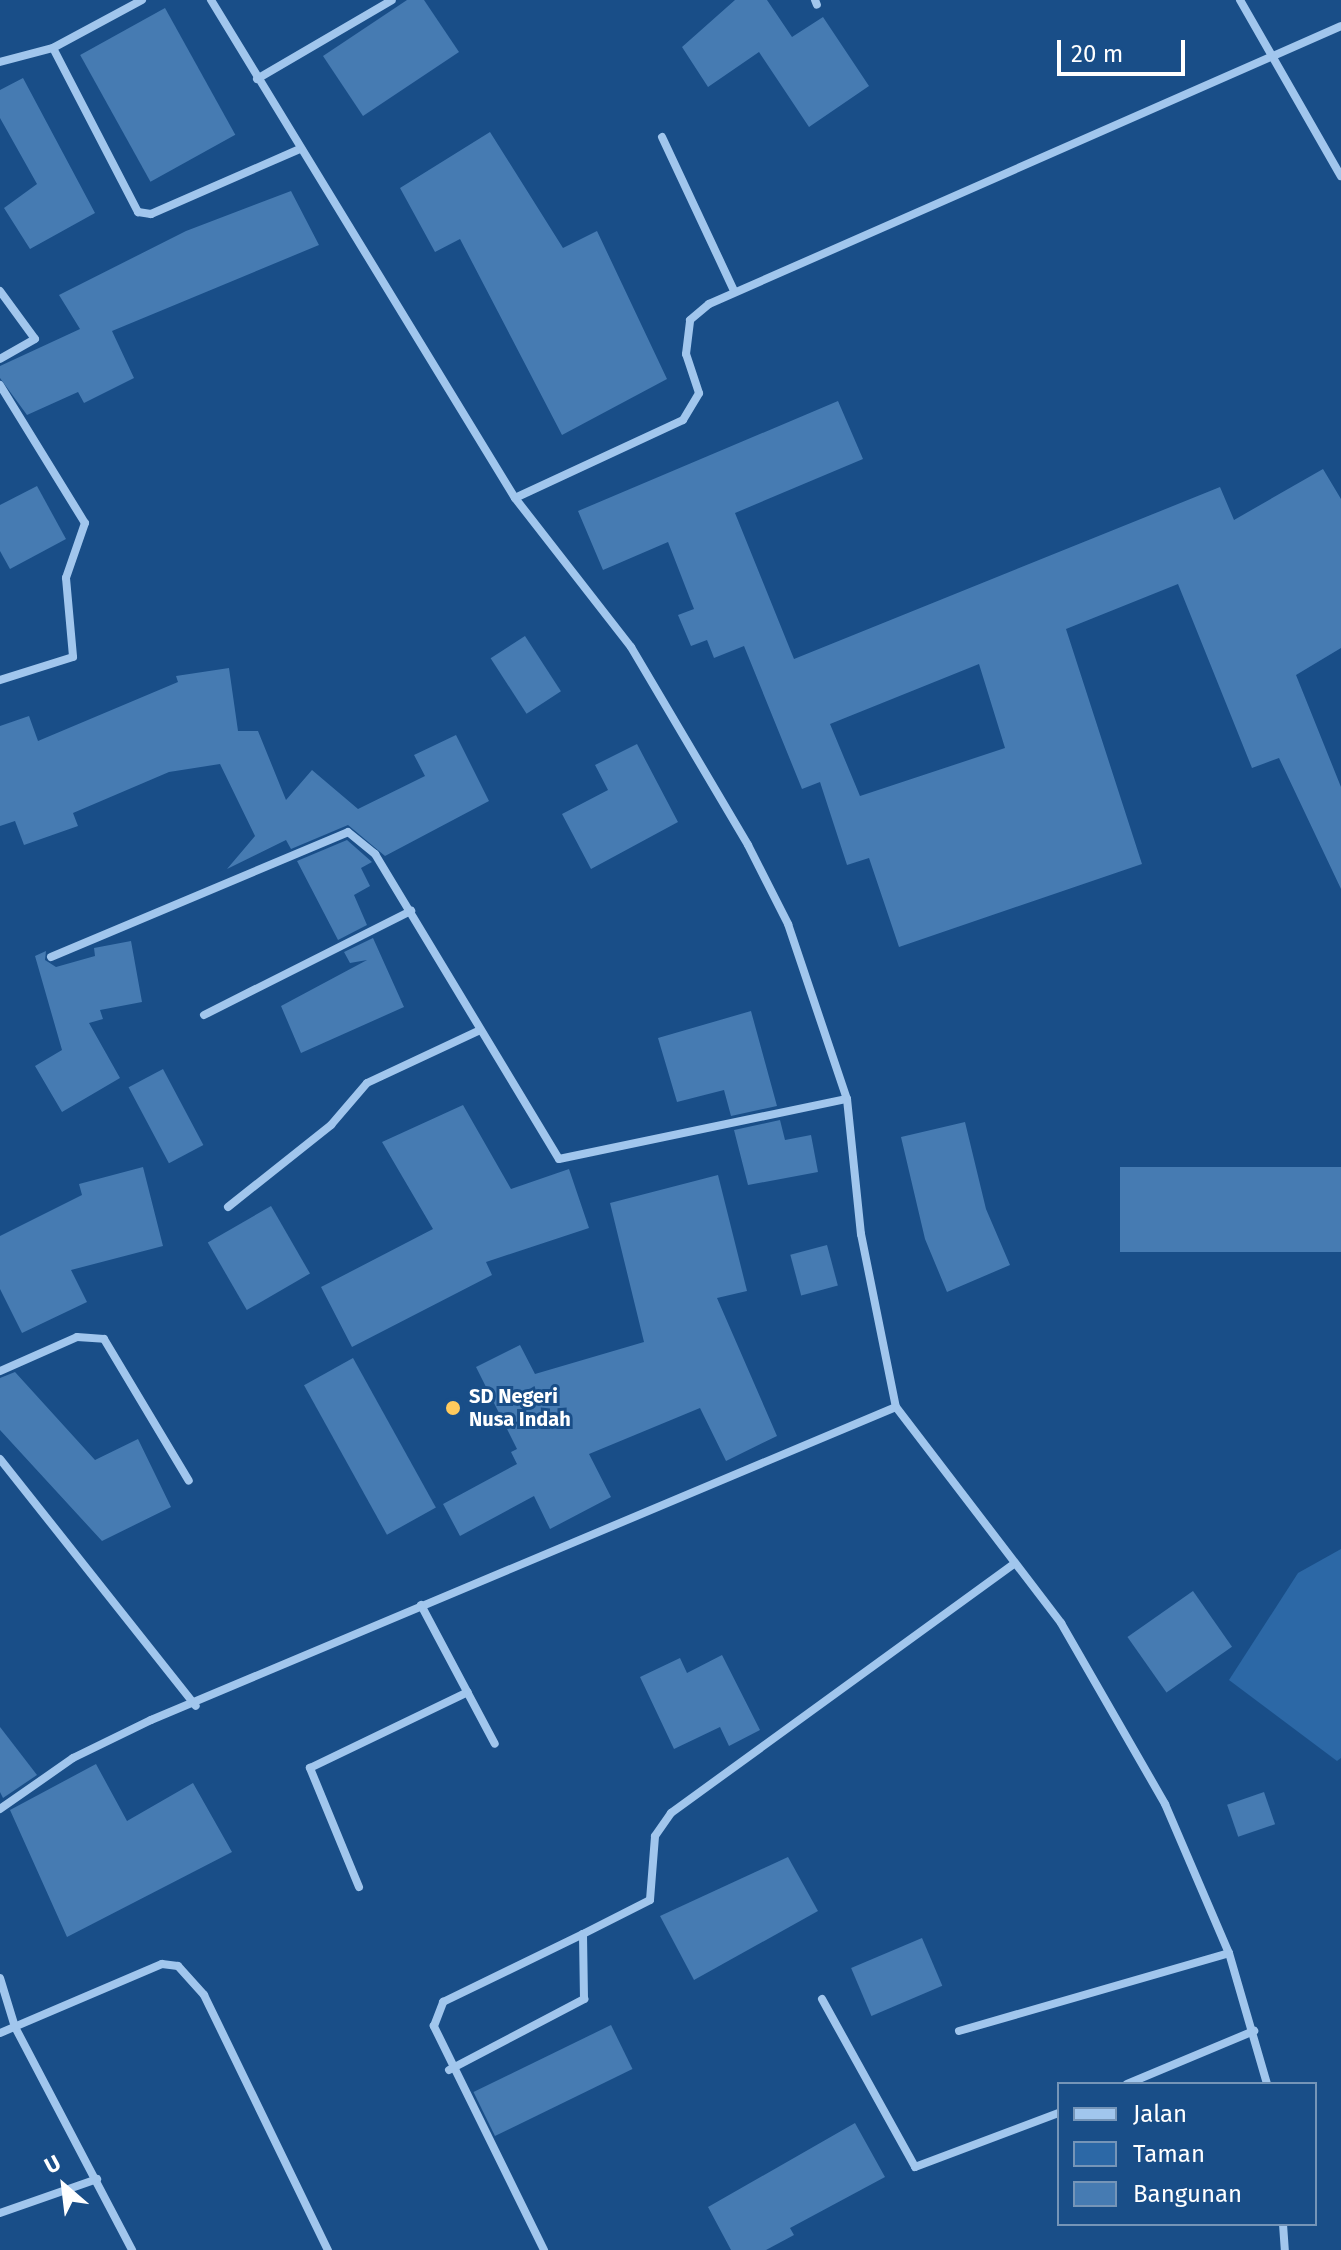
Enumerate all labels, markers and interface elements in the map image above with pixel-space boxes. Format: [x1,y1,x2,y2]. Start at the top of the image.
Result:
scale bar [1061,24,1189,74]
text: 20 m [1071,40,1123,68]
place label: SD Negeri Nusa Indah [469,1384,571,1431]
marker: SD Negeri Nusa Indah [444,1399,462,1417]
legend [1057,2082,1317,2226]
text: Jalan [1133,2100,1187,2128]
text: Taman [1133,2140,1205,2168]
north arrow [24,2146,104,2226]
text: U [40,2149,65,2180]
text: Bangunan [1133,2180,1242,2208]

